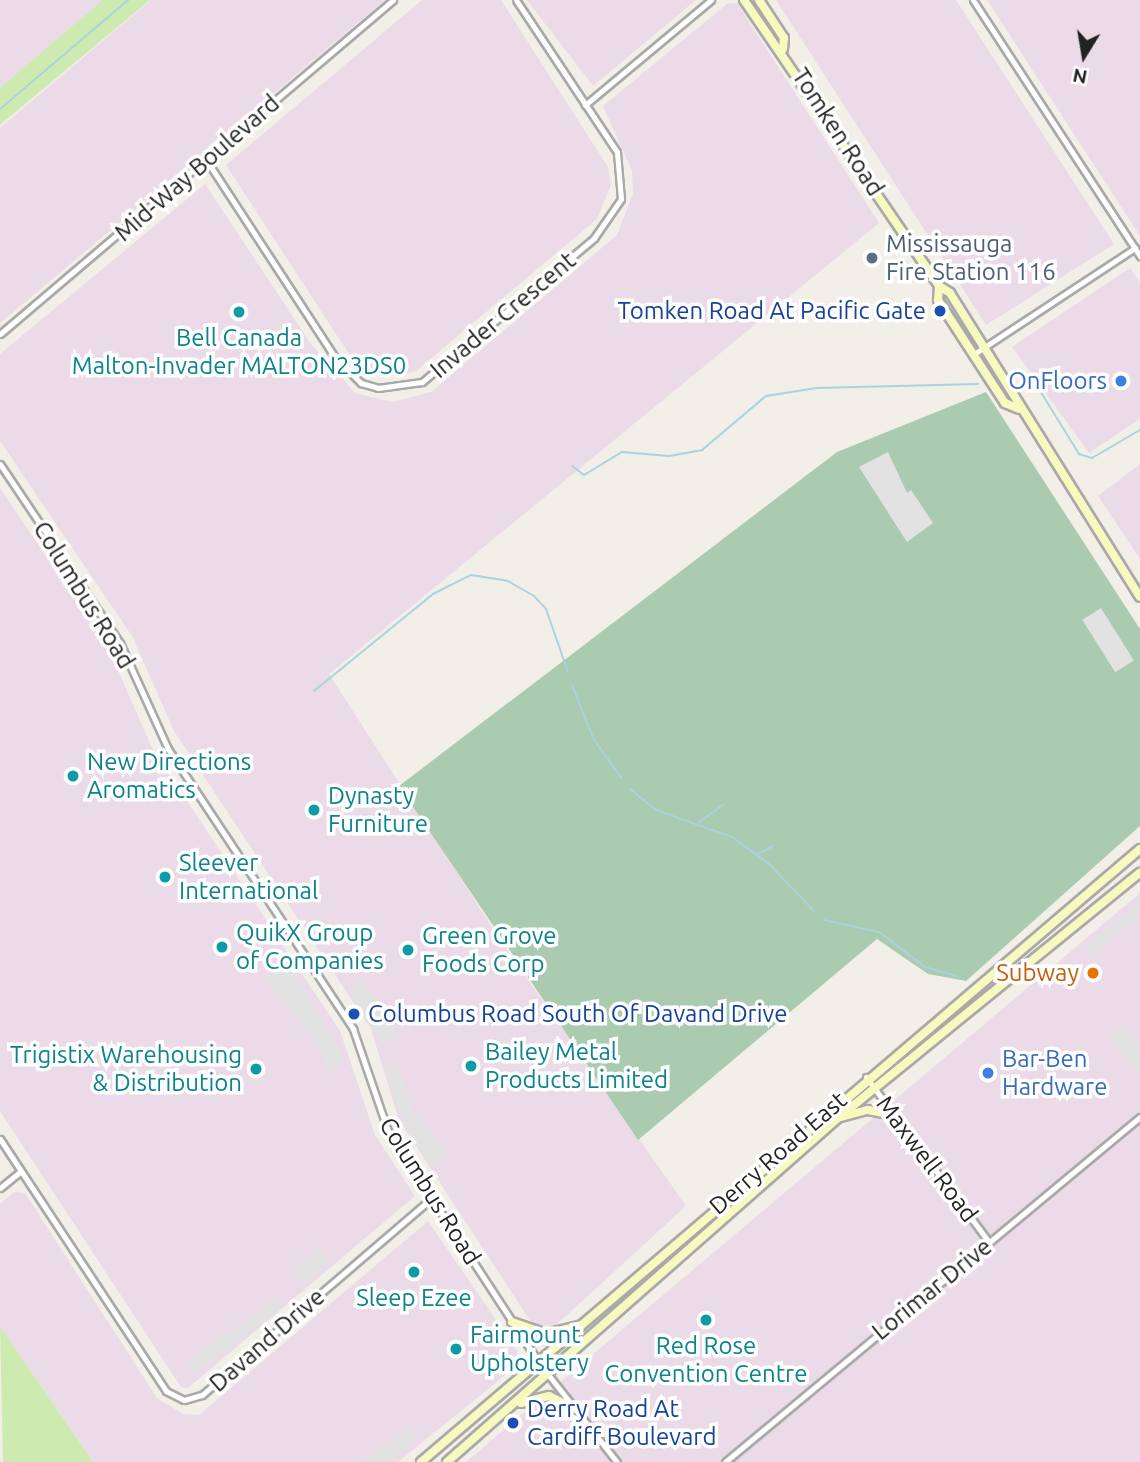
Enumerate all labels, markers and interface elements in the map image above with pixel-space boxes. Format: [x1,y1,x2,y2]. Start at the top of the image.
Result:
north arrow [1049,21,1119,91]
street label: Tomken Road [786,63,890,201]
text: N [1071,64,1089,89]
street label: Mid-Way Boulevard [109,89,285,247]
place label: Mississauga Fire Station 116 [886,230,1056,286]
street label: Invader Crescent [425,246,581,384]
marker: Mississauga Fire Station 116 [864,250,880,266]
place label: Tomken Road At Pacific Gate [618,297,926,325]
marker: Tomken Road At Pacific Gate [932,303,948,319]
marker: Bell Canada Malton-Invader MALTON23DS0 [231,304,247,320]
place label: Bell Canada Malton-Invader MALTON23DS0 [72,324,406,380]
place label: OnFloors [1008,367,1107,395]
marker: OnFloors [1113,373,1129,389]
street label: Columbus Road [27,516,141,674]
place label: New Directions Aromatics [87,748,251,804]
marker: New Directions Aromatics [65,768,81,784]
place label: Dynasty Furniture [328,782,428,838]
marker: Dynasty Furniture [306,802,322,818]
place label: Sleever International [179,849,318,905]
marker: Sleever International [157,869,173,885]
place label: QuikX Group of Companies [236,919,384,975]
place label: Green Grove Foods Corp [422,922,557,978]
marker: QuikX Group of Companies [214,939,230,955]
marker: Green Grove Foods Corp [400,942,416,958]
place label: Subway [996,959,1079,987]
marker: Subway [1085,965,1101,981]
place label: Columbus Road South Of Davand Drive [368,1000,787,1028]
marker: Columbus Road South Of Davand Drive [346,1006,362,1022]
place label: Bailey Metal Products Limited [485,1038,668,1094]
place label: Trigistix Warehousing & Distribution [10,1041,242,1097]
place label: Bar-Ben Hardware [1002,1045,1107,1101]
marker: Bailey Metal Products Limited [463,1058,479,1074]
marker: Trigistix Warehousing & Distribution [248,1061,264,1077]
marker: Bar-Ben Hardware [980,1065,996,1081]
street label: Derry Road East [703,1086,853,1220]
street label: Maxwell Road [870,1090,984,1228]
street label: Columbus Road [373,1112,487,1270]
street label: Lorimar Drive [866,1232,998,1346]
marker: Sleep Ezee [406,1264,422,1280]
street label: Davand Drive [203,1282,331,1398]
place label: Sleep Ezee [356,1284,472,1312]
marker: Red Rose Convention Centre [698,1312,714,1328]
place label: Fairmount Upholstery [470,1321,589,1377]
place label: Red Rose Convention Centre [605,1332,807,1388]
marker: Fairmount Upholstery [448,1341,464,1357]
place label: Derry Road At Cardiff Boulevard [527,1395,716,1451]
marker: Derry Road At Cardiff Boulevard [505,1415,521,1431]

